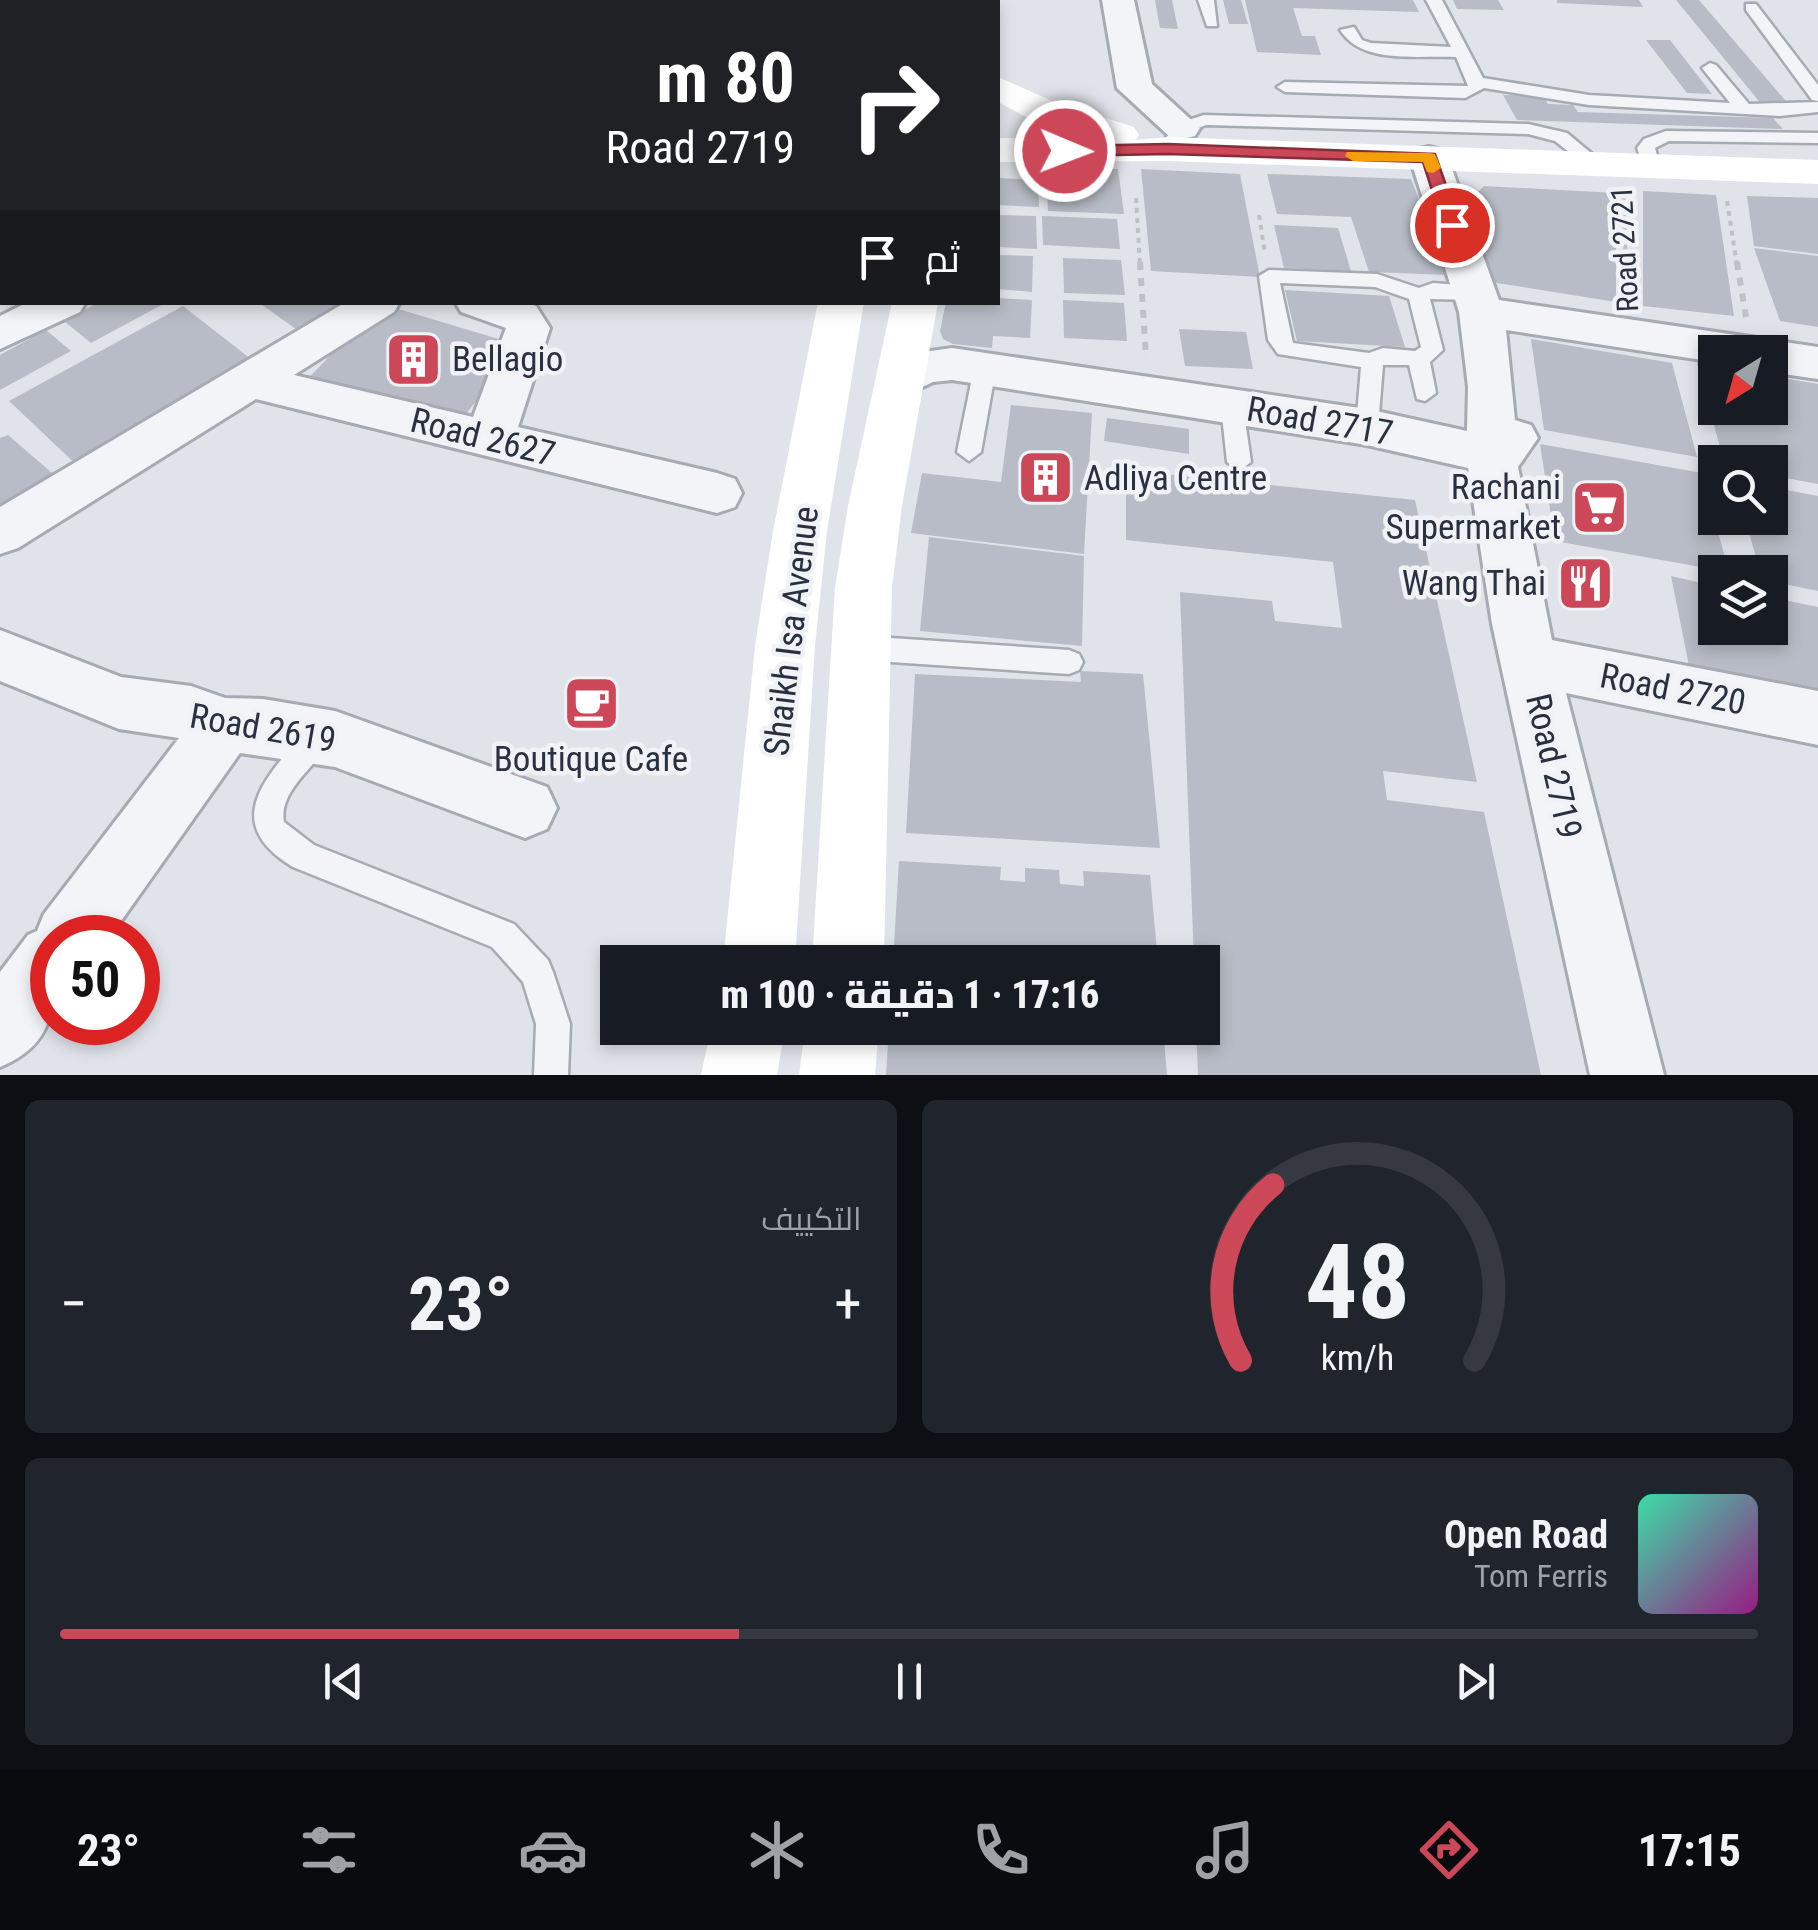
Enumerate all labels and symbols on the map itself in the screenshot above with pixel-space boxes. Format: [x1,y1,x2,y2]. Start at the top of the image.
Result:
position arrow [1013,99,1117,203]
pin [1410,183,1495,268]
street label: Road 2721 [1604,185,1645,313]
building icon: Bellagio [383,329,443,389]
north arrow [1698,335,1788,425]
place label: Bellagio [452,339,563,380]
street label: Road 2717 [1244,389,1396,454]
street label: Road 2627 [406,400,559,475]
building icon: Adliya Centre [1015,448,1075,508]
place label: Adliya Centre [1084,458,1267,499]
place label: Rachani Supermarket [1386,467,1561,548]
supermarket icon: Rachani Supermarket [1570,477,1630,537]
street label: Shaikh Isa Avenue [756,504,827,758]
restaurant icon: Wang Thai [1555,553,1615,613]
place label: Wang Thai [1402,563,1546,604]
street label: Road 2720 [1597,655,1749,724]
cafe icon: Boutique Cafe [561,673,621,733]
street label: Road 2719 [1517,690,1590,843]
street label: Road 2619 [187,696,339,761]
place label: Boutique Cafe [494,739,688,780]
speed limit sign: 50 [30,915,160,1045]

